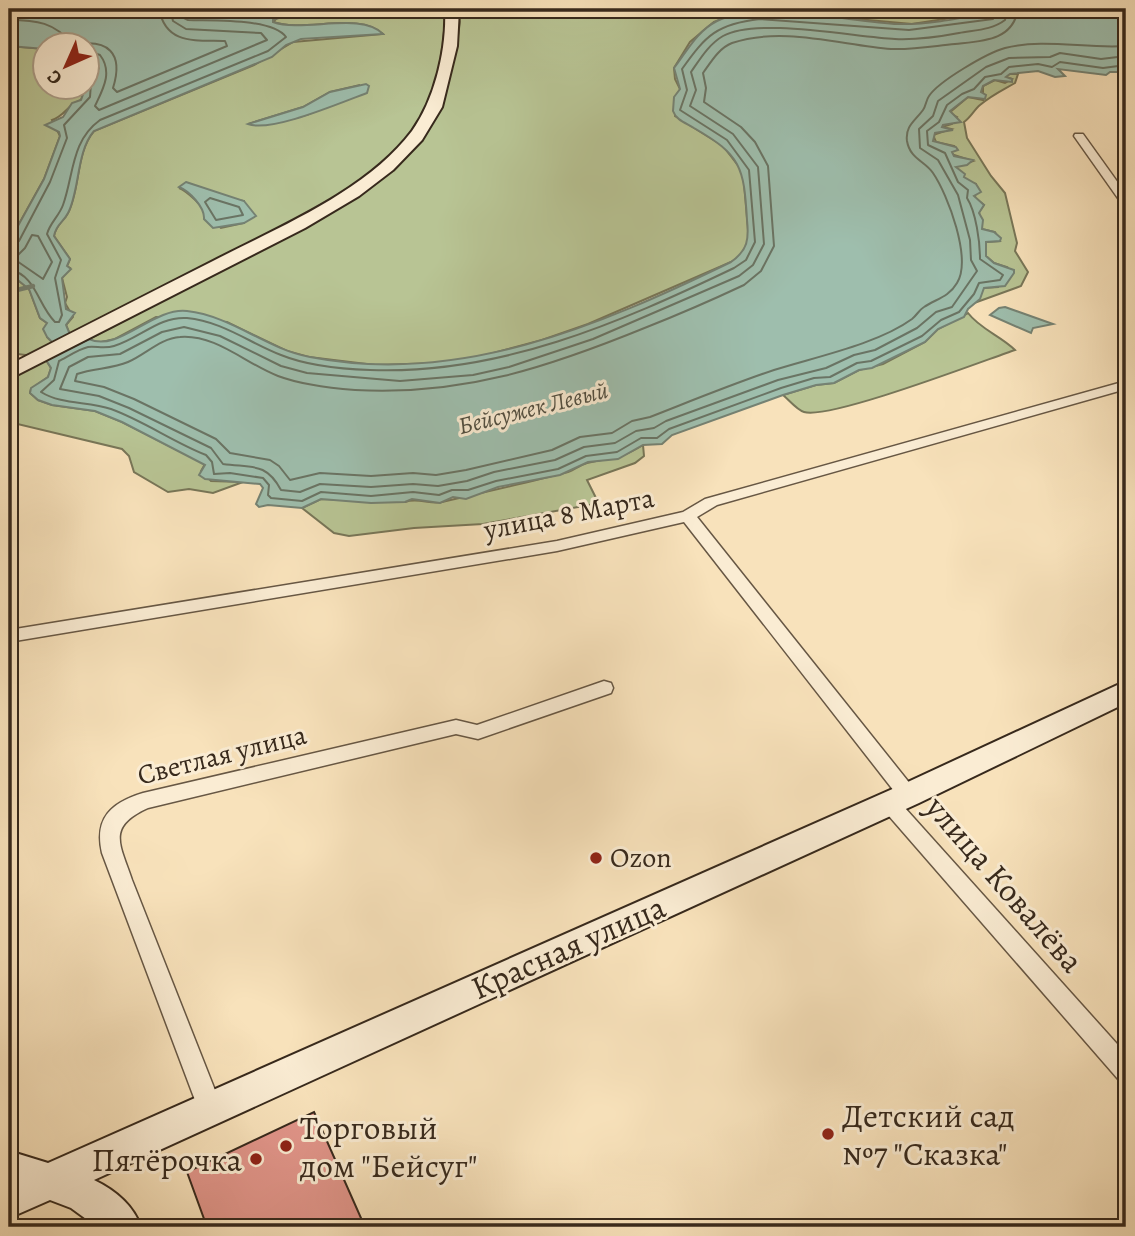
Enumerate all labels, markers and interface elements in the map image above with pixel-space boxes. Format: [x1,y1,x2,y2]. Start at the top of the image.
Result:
north arrow [32,32,102,102]
text: С [41,64,68,91]
water label: Бейсужек Левый [455,374,611,442]
street label: улица 8 Марта [480,479,657,549]
street label: Светлая улица [134,716,311,794]
street label: улица Ковалёва [915,785,1095,983]
place label: Ozon [610,839,672,877]
marker: Ozon [588,850,604,866]
street label: Красная улица [464,884,673,1010]
place label: Детский сад №7 "Сказка" [842,1093,1015,1176]
place label: Торговый дом "Бейсуг" [299,1105,478,1188]
marker: Детский сад №7 "Сказка" [820,1126,836,1142]
place label: Пятёрочка [91,1137,243,1182]
marker: Торговый дом "Бейсуг" [278,1138,294,1154]
marker: Пятёрочка [248,1151,264,1167]

